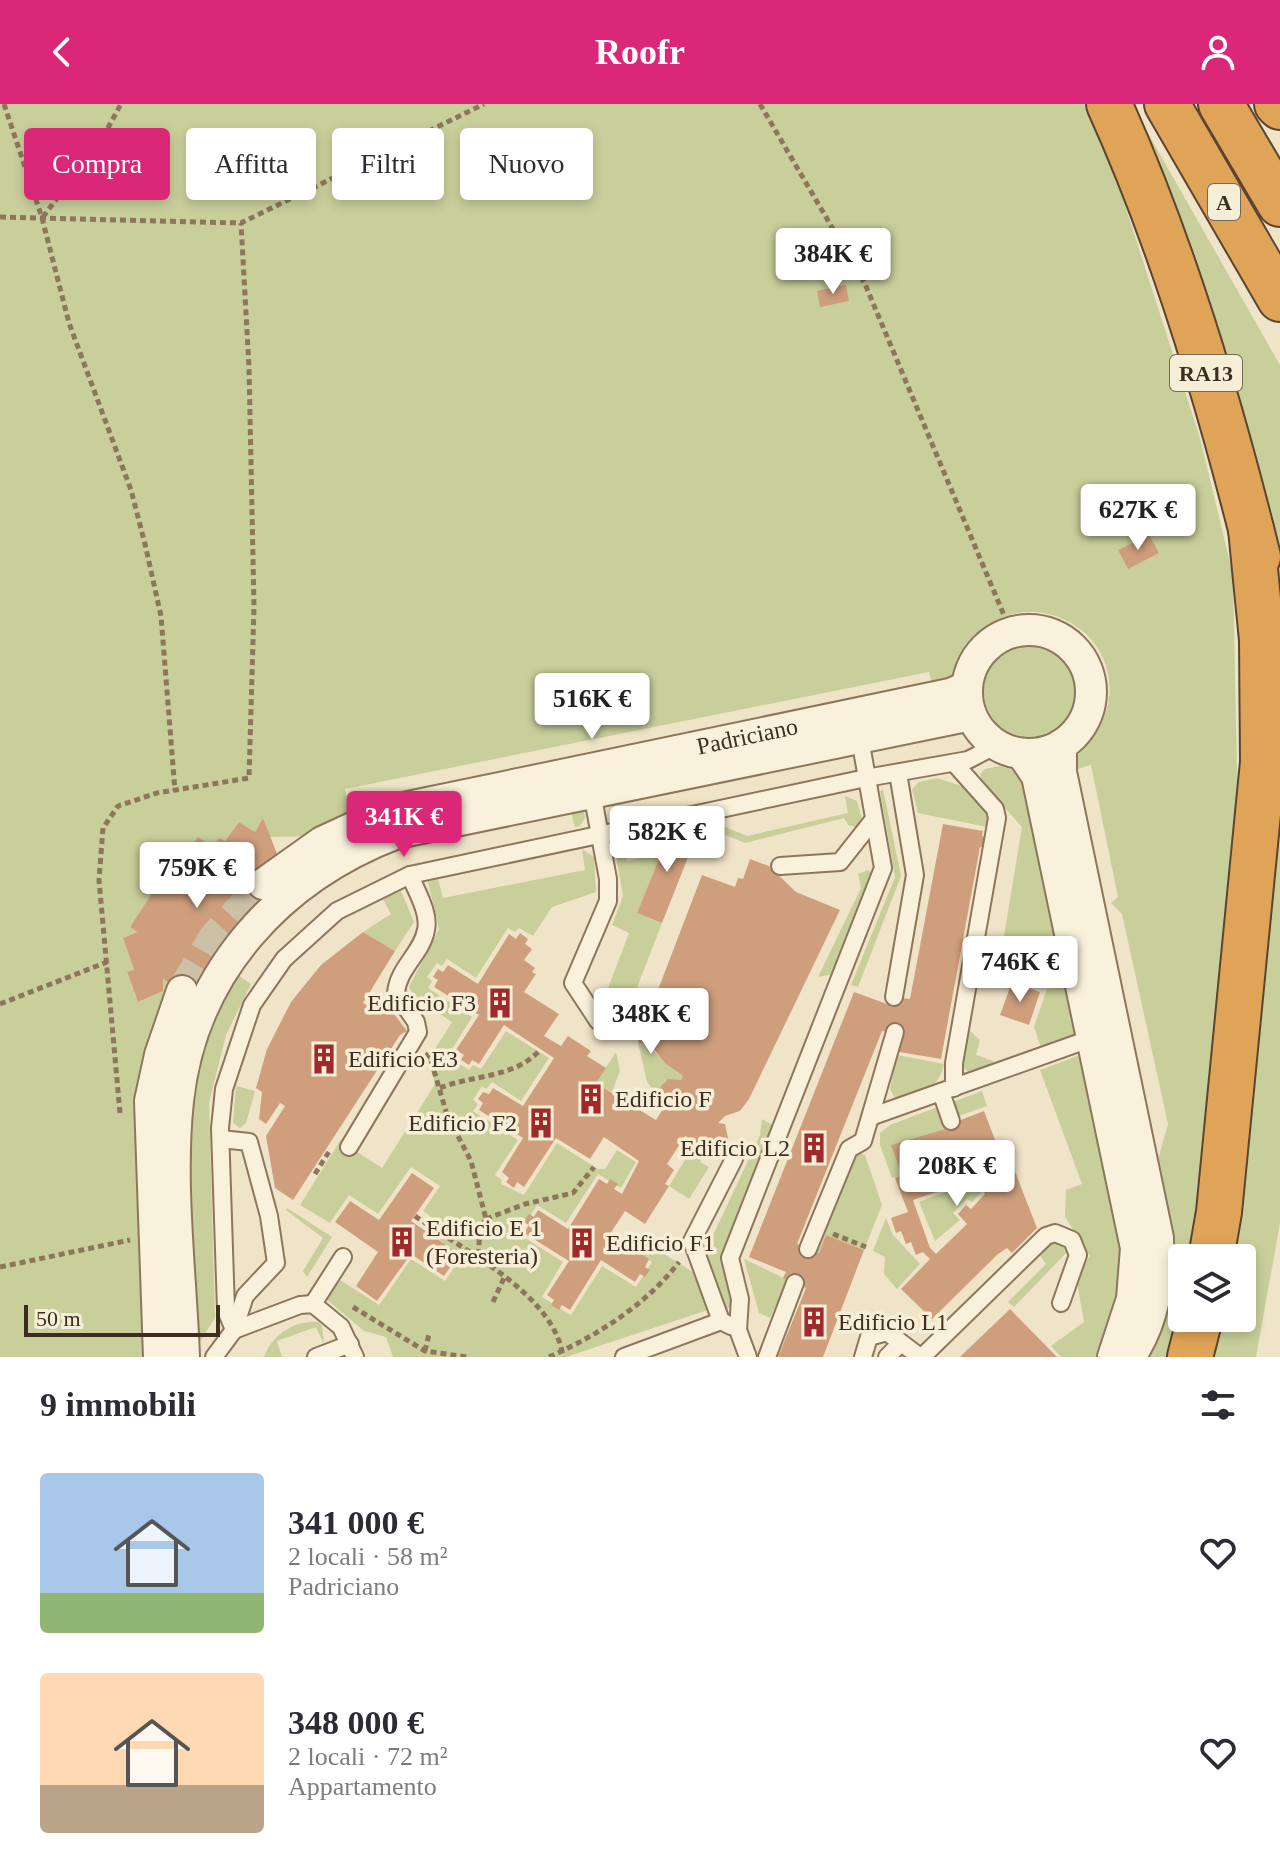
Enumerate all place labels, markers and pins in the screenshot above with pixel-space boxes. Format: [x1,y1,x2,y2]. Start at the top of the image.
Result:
pin: 384K € [768,228,898,296]
pin: 627K € [1073,484,1203,552]
pin: 516K € [527,673,657,741]
pin: 341K € [339,791,469,859]
pin: 582K € [602,806,732,874]
pin: 759K € [132,842,262,910]
pin: 746K € [955,936,1085,1004]
building icon: Edificio F3 [483,986,517,1020]
pin: 348K € [586,988,716,1056]
place label: Edificio F3 [367,990,476,1016]
building icon: Edificio E3 [307,1042,341,1076]
place label: Edificio E3 [348,1046,458,1072]
building icon: Edificio F [574,1082,608,1116]
place label: Edificio F [615,1086,712,1112]
building icon: Edificio F2 [524,1106,558,1140]
place label: Edificio F2 [408,1110,517,1136]
building icon: Edificio L2 [797,1131,831,1165]
place label: Edificio L2 [680,1135,790,1161]
pin: 208K € [892,1140,1022,1208]
place label: Edificio E 1 (Foresteria) [426,1215,542,1269]
building icon: Edificio E 1 (Foresteria) [385,1225,419,1259]
building icon: Edificio F1 [565,1226,599,1260]
place label: Edificio F1 [606,1230,715,1256]
building icon: Edificio L1 [797,1305,831,1339]
place label: Edificio L1 [838,1309,948,1335]

